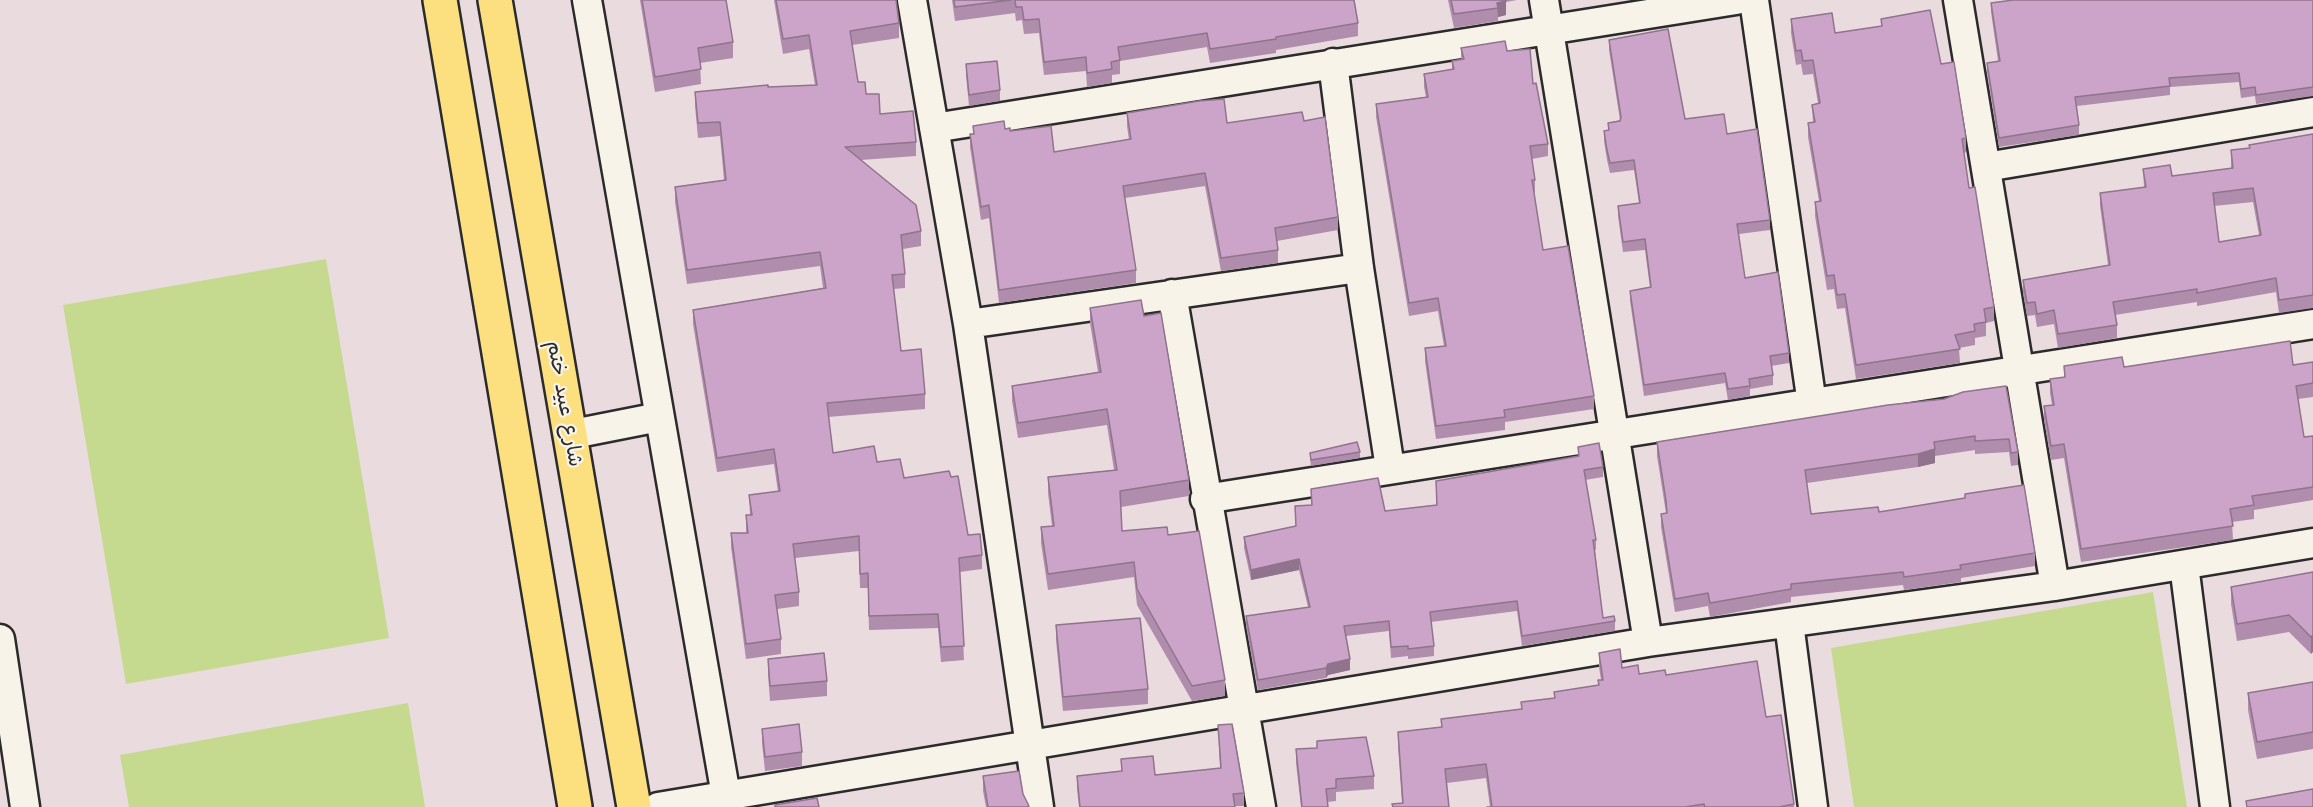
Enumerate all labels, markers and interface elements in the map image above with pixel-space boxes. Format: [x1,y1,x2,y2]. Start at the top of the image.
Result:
street label: شارع عبيد ختم [540,339,586,469]

